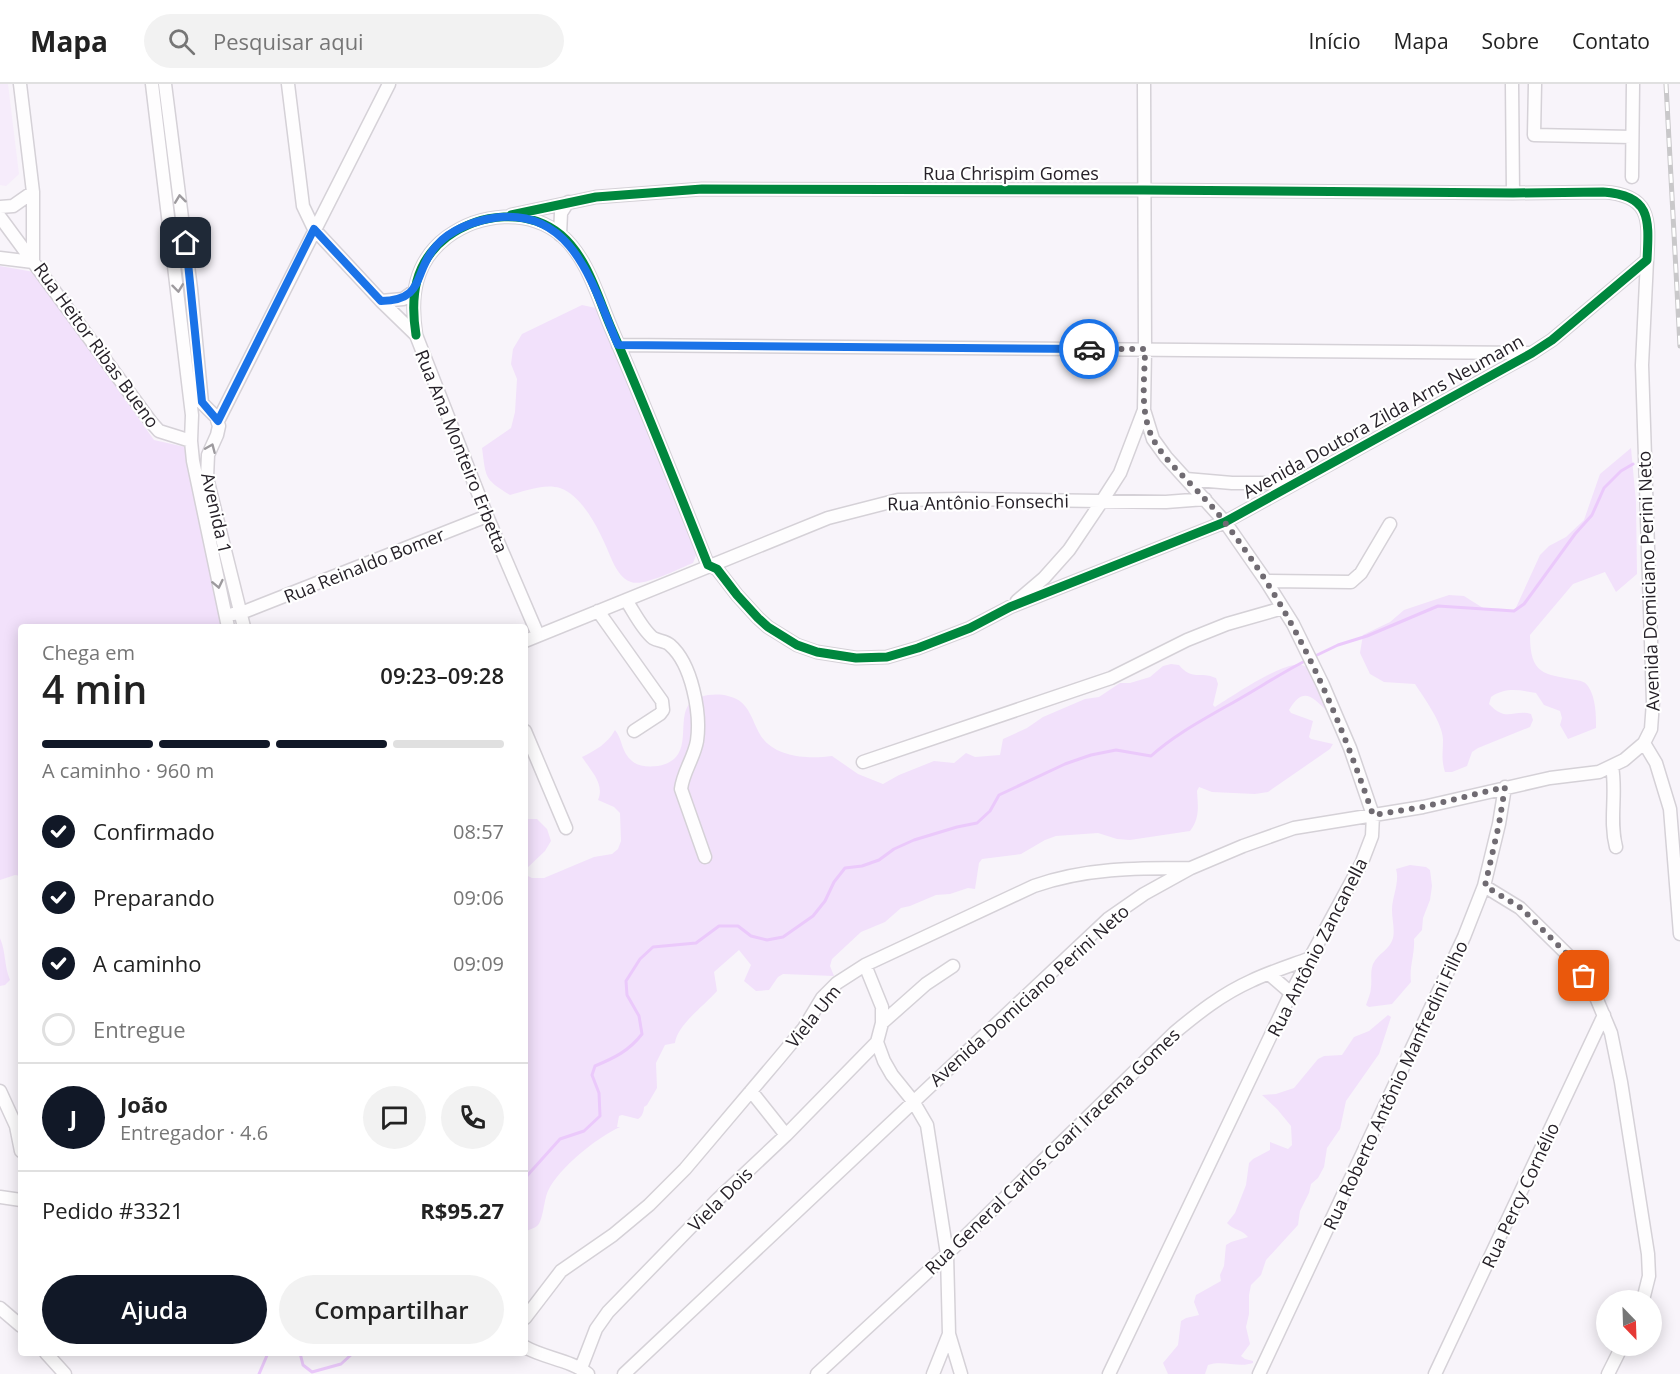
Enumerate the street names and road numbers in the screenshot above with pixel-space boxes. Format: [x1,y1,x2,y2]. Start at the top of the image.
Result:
street label: Rua Chrispim Gomes [923,161,1099,185]
street label: Rua Heitor Ribas Bueno [29,258,165,432]
street label: Avenida Doutora Zilda Arns Neumann [1238,329,1528,503]
street label: Rua Ana Monteiro Erbetta [410,346,514,556]
street label: Avenida Domiciano Perini Neto [1631,450,1665,712]
street label: Avenida 1 [196,470,238,556]
street label: Rua Antônio Fonsechi [887,488,1069,516]
street label: Rua Reinaldo Bomer [280,522,448,608]
street label: Rua Antônio Zancanella [1261,853,1373,1041]
street label: Avenida Domiciano Perini Neto [924,899,1134,1091]
street label: Rua Roberto Antônio Manfredini Filho [1317,936,1473,1234]
street label: Viela Um [780,980,846,1052]
street label: Rua General Carlos Coari Iracema Gomes [919,1022,1185,1280]
street label: Rua Percy Cornélio [1476,1118,1564,1272]
street label: Viela Dois [683,1162,757,1236]

